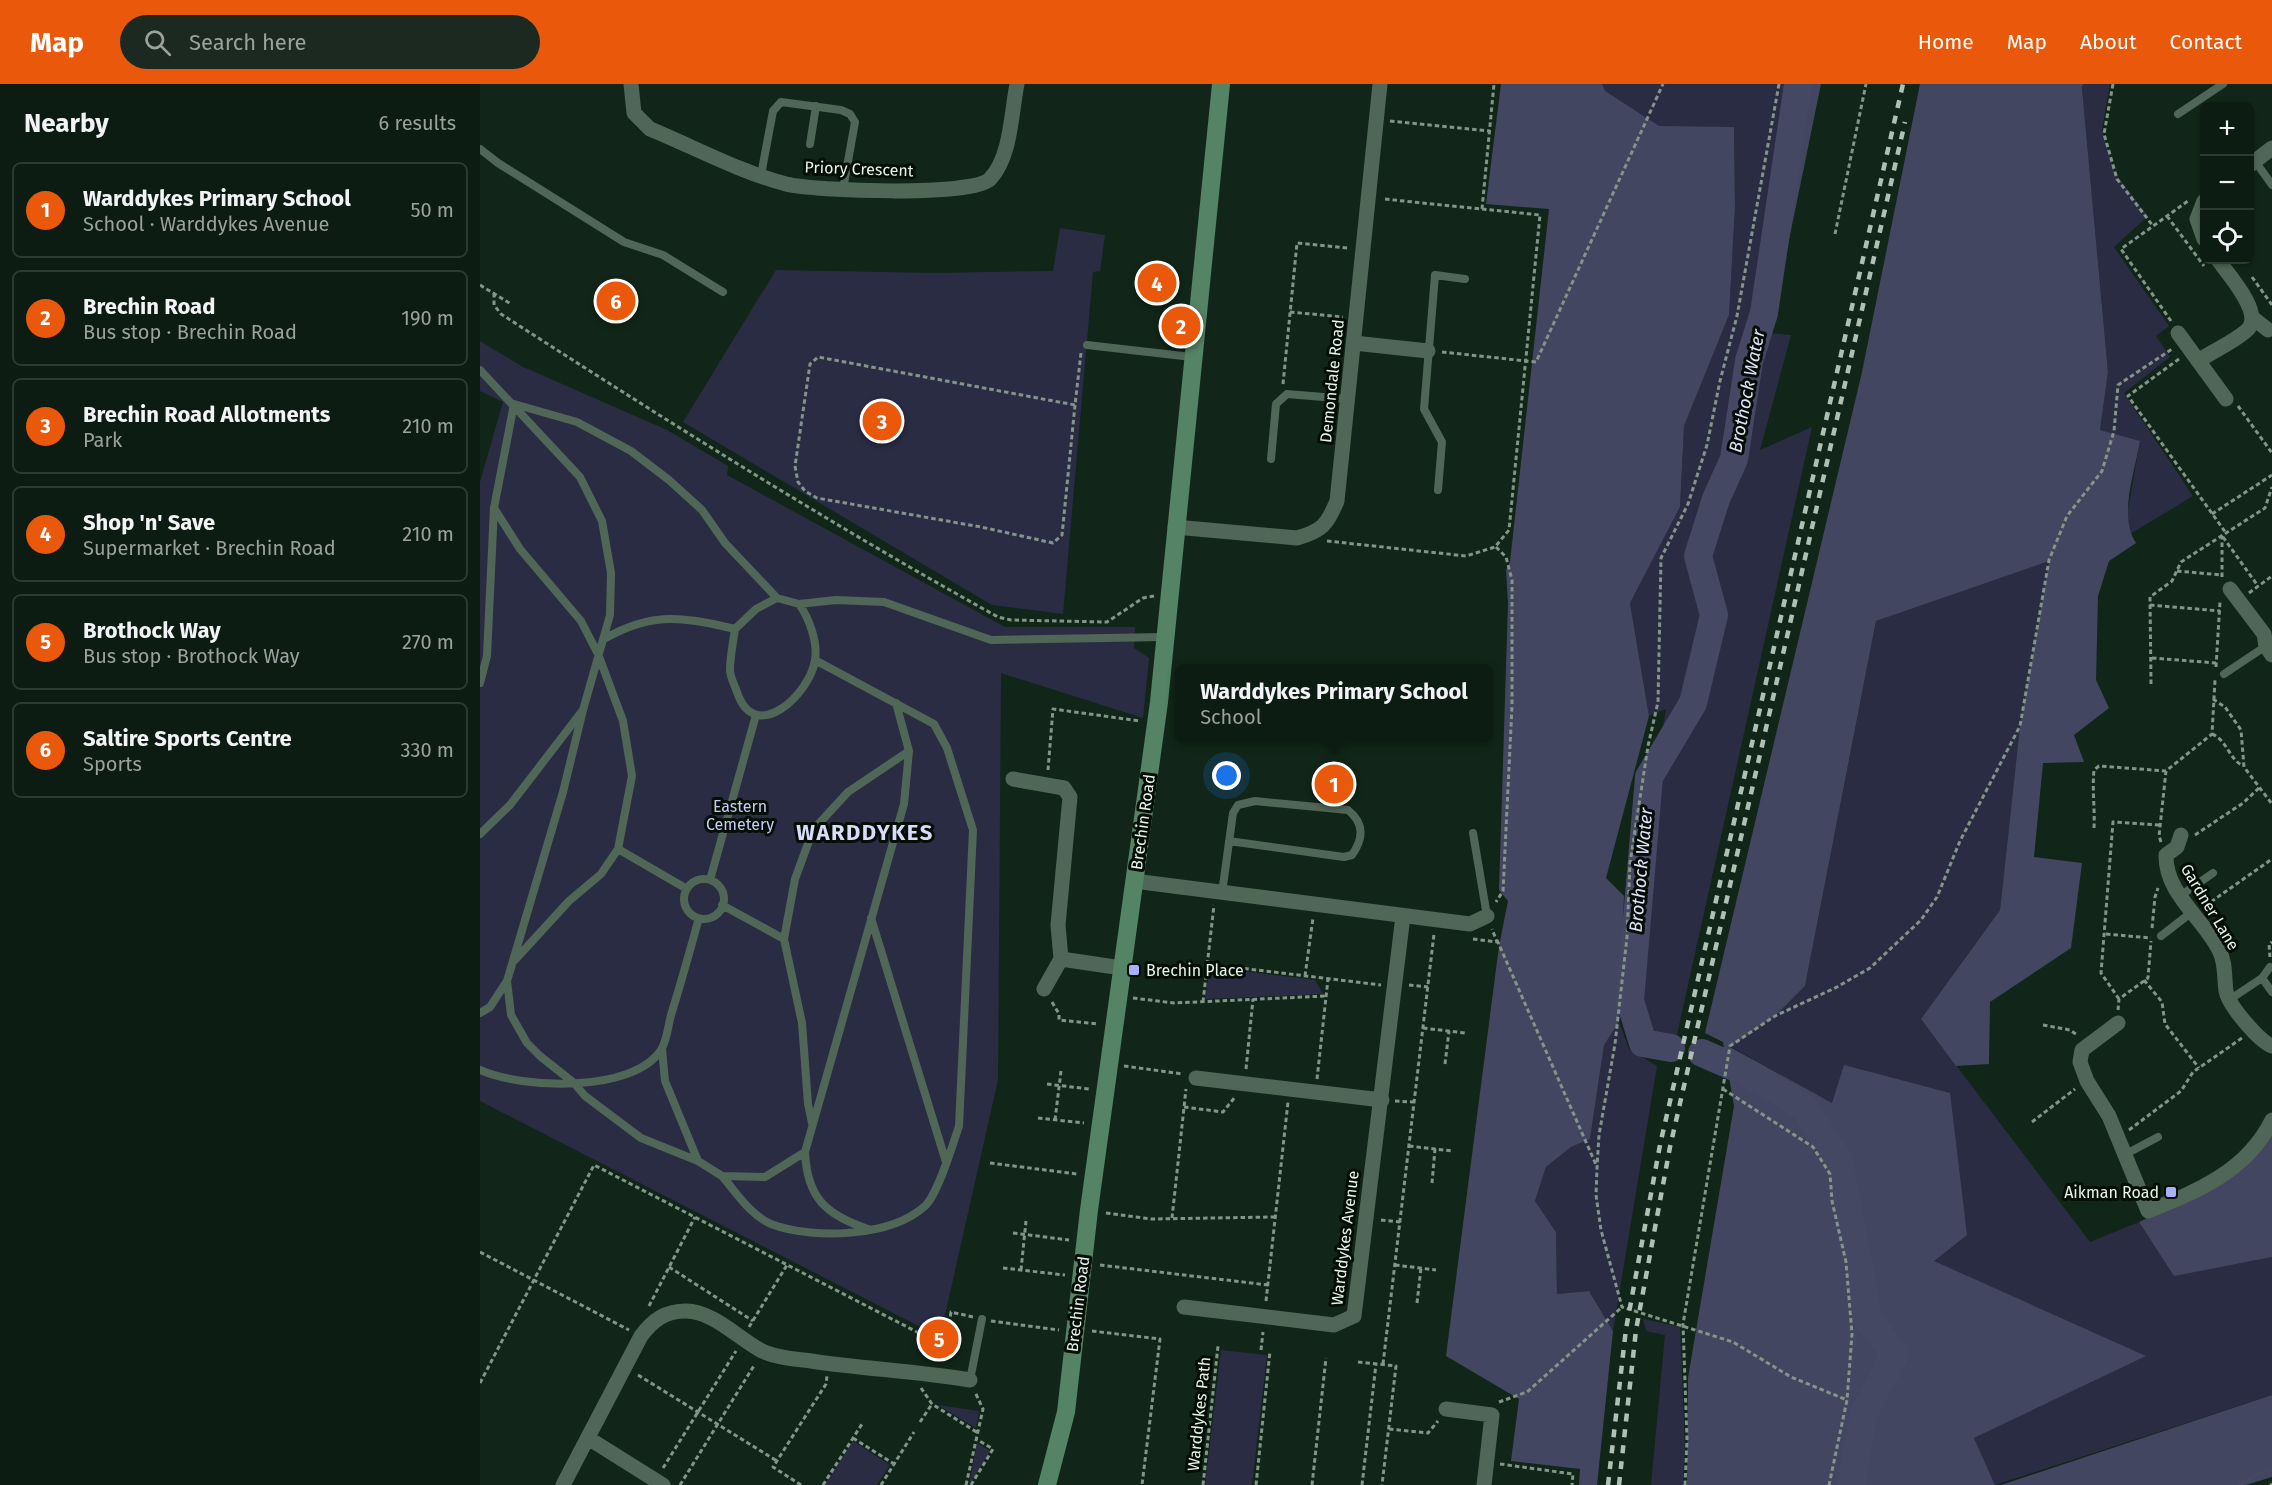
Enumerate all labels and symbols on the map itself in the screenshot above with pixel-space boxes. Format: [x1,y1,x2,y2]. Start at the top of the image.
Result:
street label: Priory Crescent [804,158,914,180]
pin: 4 [1138,260,1176,306]
pin: 6 [596,278,636,324]
pin: 2 [1162,304,1200,348]
street label: Demondale Road [1316,318,1348,444]
water label: Brothock Water [1724,327,1770,454]
pin: 3 [862,398,902,444]
your location [1212,761,1241,790]
pin: 1 [1314,762,1354,806]
street label: Brechin Road [1127,773,1159,871]
park label: Eastern Cemetery [706,797,774,834]
water label: Brothock Water [1625,806,1657,933]
district label: WARDDYKES [796,819,934,846]
street label: Gardner Lane [2177,860,2243,954]
place label: Brechin Place [1146,961,1244,980]
marker: Brechin Place [1127,963,1141,977]
street label: Warddykes Avenue [1327,1169,1363,1307]
place label: Aikman Road [2064,1183,2159,1202]
marker: Aikman Road [2164,1185,2178,1199]
street label: Brechin Road [1063,1255,1093,1353]
pin: 5 [920,1316,958,1362]
street label: Warddykes Path [1184,1356,1214,1472]

